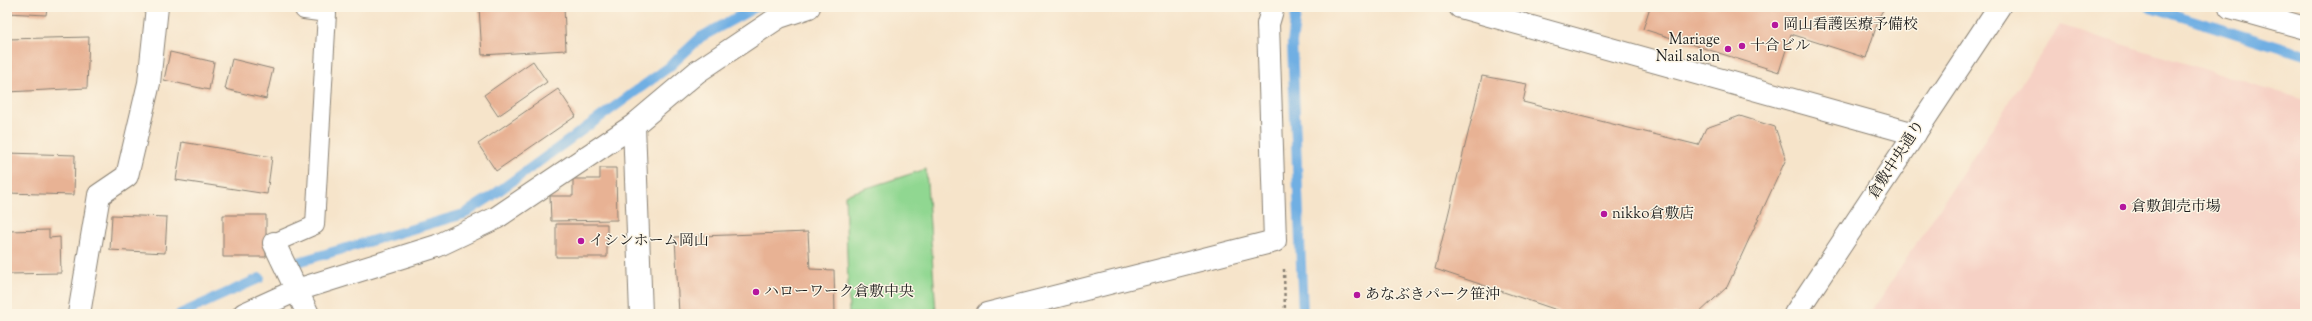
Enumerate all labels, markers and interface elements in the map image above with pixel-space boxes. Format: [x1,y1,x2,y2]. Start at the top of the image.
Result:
place label: 岡山看護医療予備校 [1783,15,1918,36]
marker: 岡山看護医療予備校 [1770,20,1780,30]
place label: Mariage Nail salon [1656,30,1720,68]
place label: 十合ビル [1750,36,1810,57]
marker: 十合ビル [1737,41,1747,51]
marker: Mariage Nail salon [1723,44,1733,54]
street label: 倉敷中央通り [1864,117,1930,203]
place label: 倉敷卸売市場 [2131,197,2221,218]
marker: 倉敷卸売市場 [2118,202,2128,212]
place label: nikko倉敷店 [1612,204,1694,225]
marker: nikko倉敷店 [1599,209,1609,219]
place label: イシンホーム岡山 [589,231,709,252]
marker: イシンホーム岡山 [576,236,586,246]
place label: ハローワーク倉敷中央 [764,282,914,303]
place label: あなぶきパーク笹沖 [1365,285,1500,306]
marker: ハローワーク倉敷中央 [751,287,761,297]
marker: あなぶきパーク笹沖 [1352,290,1362,300]

